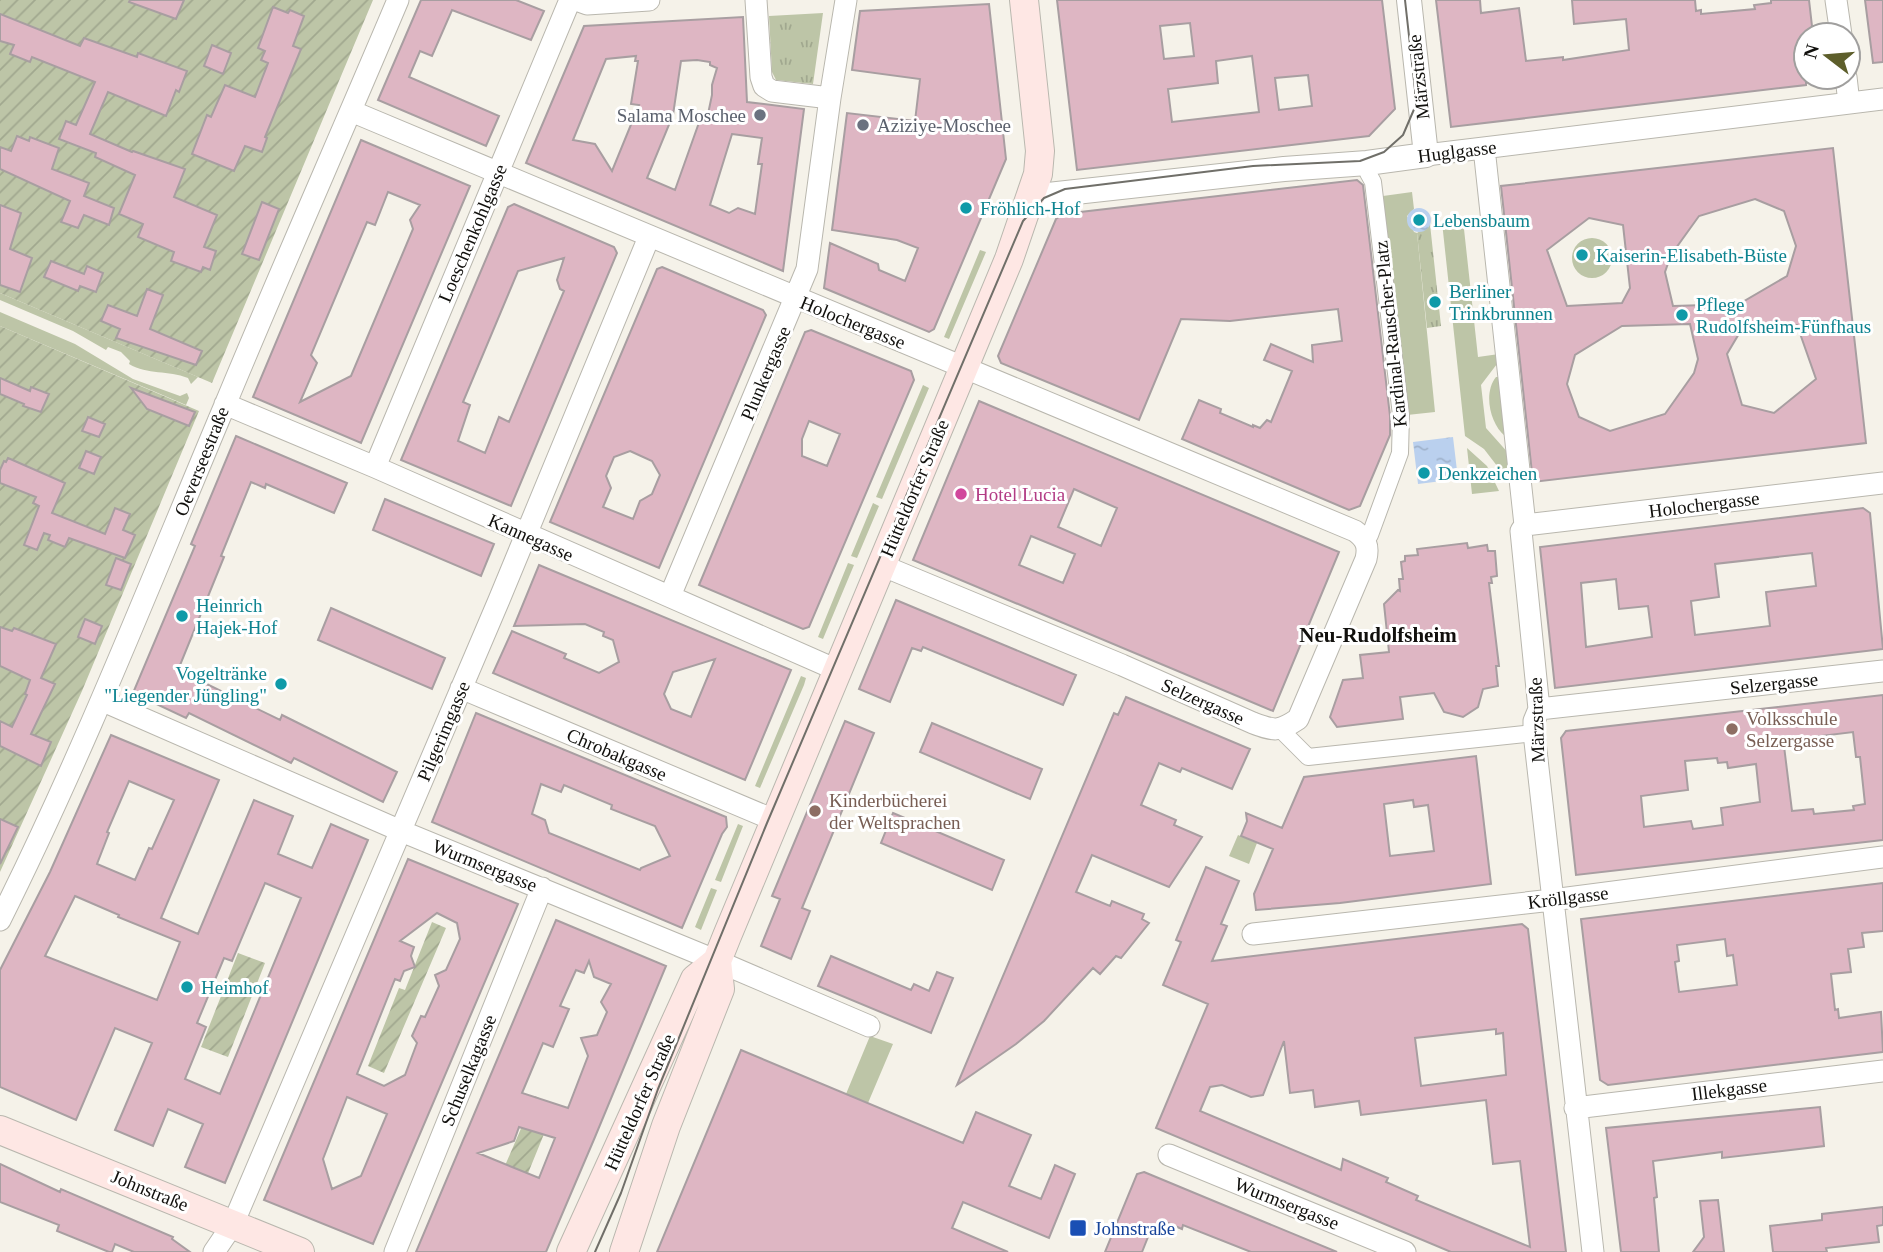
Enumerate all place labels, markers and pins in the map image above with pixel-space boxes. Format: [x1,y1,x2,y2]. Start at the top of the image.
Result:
place label: Salama Moschee [617,105,746,126]
marker: Salama Moschee [752,107,768,123]
place label: Aziziye-Moschee [877,115,1011,136]
marker: Aziziye-Moschee [855,117,871,133]
place label: Fröhlich-Hof [980,198,1081,219]
marker: Fröhlich-Hof [958,200,974,216]
place label: Lebensbaum [1433,210,1530,231]
marker: Lebensbaum [1411,212,1427,228]
place label: Kaiserin-Elisabeth-Büste [1596,245,1787,266]
marker: Kaiserin-Elisabeth-Büste [1574,247,1590,263]
place label: Berliner Trinkbrunnen [1449,281,1553,324]
marker: Berliner Trinkbrunnen [1427,294,1443,310]
place label: Pflege Rudolfsheim-Fünfhaus [1696,294,1871,337]
marker: Pflege Rudolfsheim-Fünfhaus [1674,307,1690,323]
place label: Denkzeichen [1438,463,1538,484]
marker: Denkzeichen [1416,465,1432,481]
place label: Hotel Lucia [975,484,1066,505]
marker: Hotel Lucia [953,486,969,502]
place label: Heinrich Hajek-Hof [196,595,278,638]
marker: Heinrich Hajek-Hof [174,608,190,624]
place label: Vogeltränke "Liegender Jüngling" [104,663,267,706]
marker: Vogeltränke "Liegender Jüngling" [273,676,289,692]
place label: Volksschule Selzergasse [1746,708,1837,751]
marker: Volksschule Selzergasse [1724,721,1740,737]
place label: Kinderbücherei der Weltsprachen [829,790,961,833]
marker: Kinderbücherei der Weltsprachen [807,803,823,819]
place label: Heimhof [201,977,269,998]
marker: Heimhof [179,979,195,995]
marker: Johnstraße [1068,1218,1088,1238]
place label: Johnstraße [1094,1218,1175,1239]

